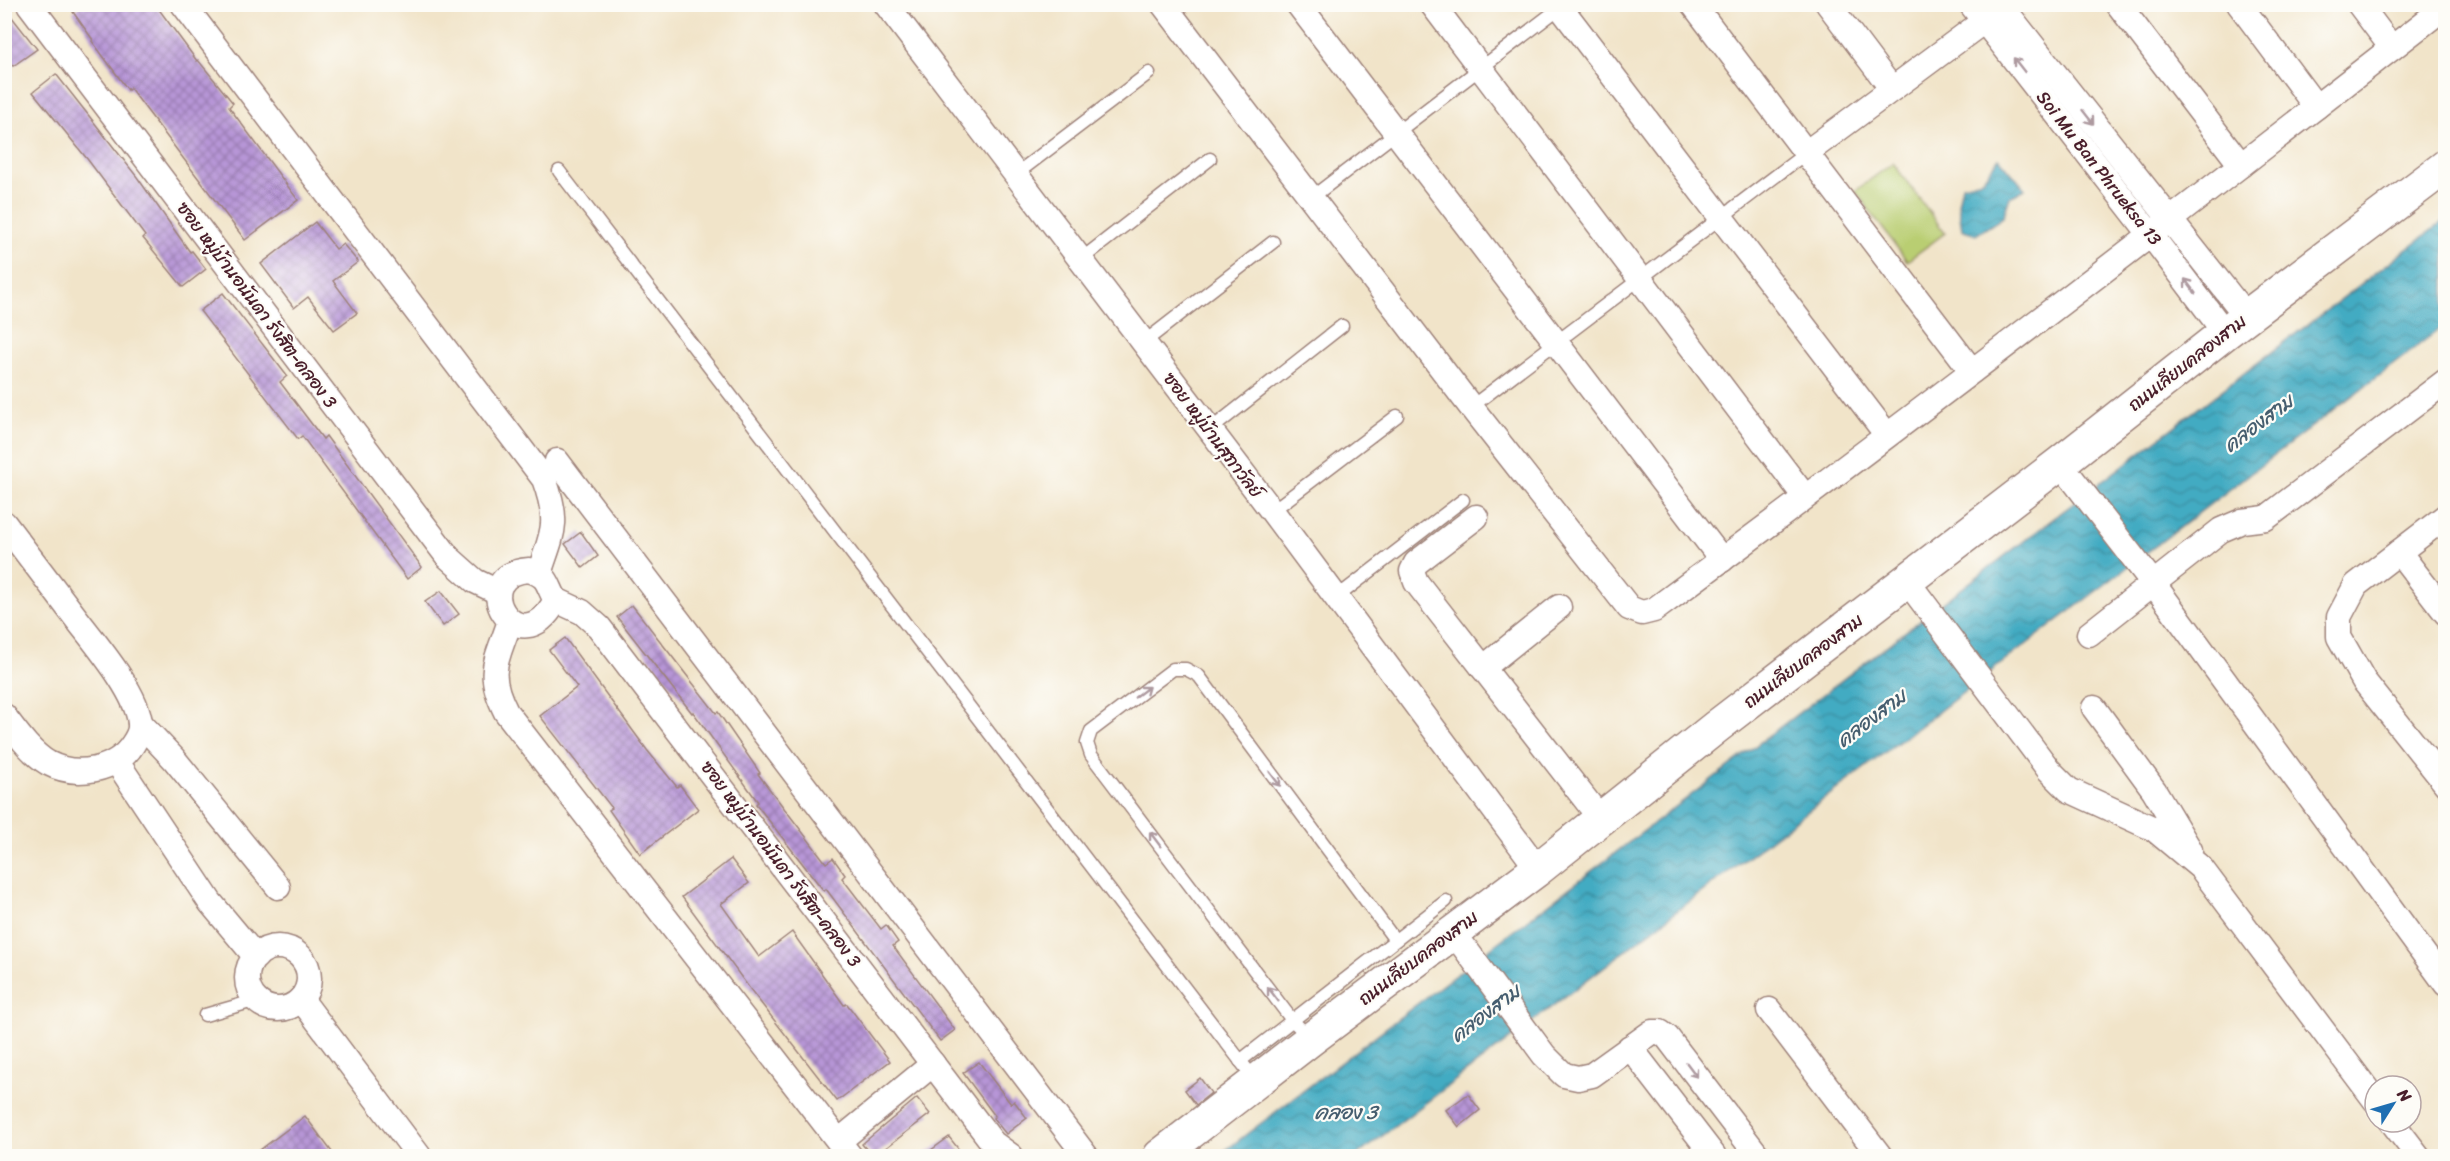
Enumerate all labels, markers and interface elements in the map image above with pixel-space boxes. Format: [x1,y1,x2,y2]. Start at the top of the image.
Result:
one-way arrow [2012,58,2025,74]
street label: Soi Mu Ban Phrueksa 13 [2028,83,2170,253]
one-way arrow [2081,109,2094,125]
street label: ซอย หมู่บ้านอนันดา รังสิต-คลอง 3 [168,195,346,415]
one-way arrow [2183,278,2196,294]
street label: ถนนเลียบคลองสาม [2120,306,2254,420]
street label: ซอย หมู่บ้านสุภาวัลย์ [1155,365,1273,507]
water label: คลองสาม [2216,383,2303,462]
street label: ถนนเลียบคลองสาม [1736,605,1870,717]
water label: คลองสาม [1829,678,1916,757]
one-way arrow [1133,686,1149,699]
street label: ซอย หมู่บ้านอนันดา รังสิต-คลอง 3 [692,754,870,974]
one-way arrow [1269,770,1282,786]
one-way arrow [1149,831,1162,847]
street label: ถนนเลียบคลองสาม [1351,902,1485,1014]
water label: คลองสาม [1443,973,1530,1052]
one-way arrow [1267,987,1280,1003]
one-way arrow [1686,1062,1699,1078]
north arrow [2363,1074,2423,1134]
text: N [2389,1081,2420,1109]
water label: คลอง 3 [1315,1095,1380,1130]

